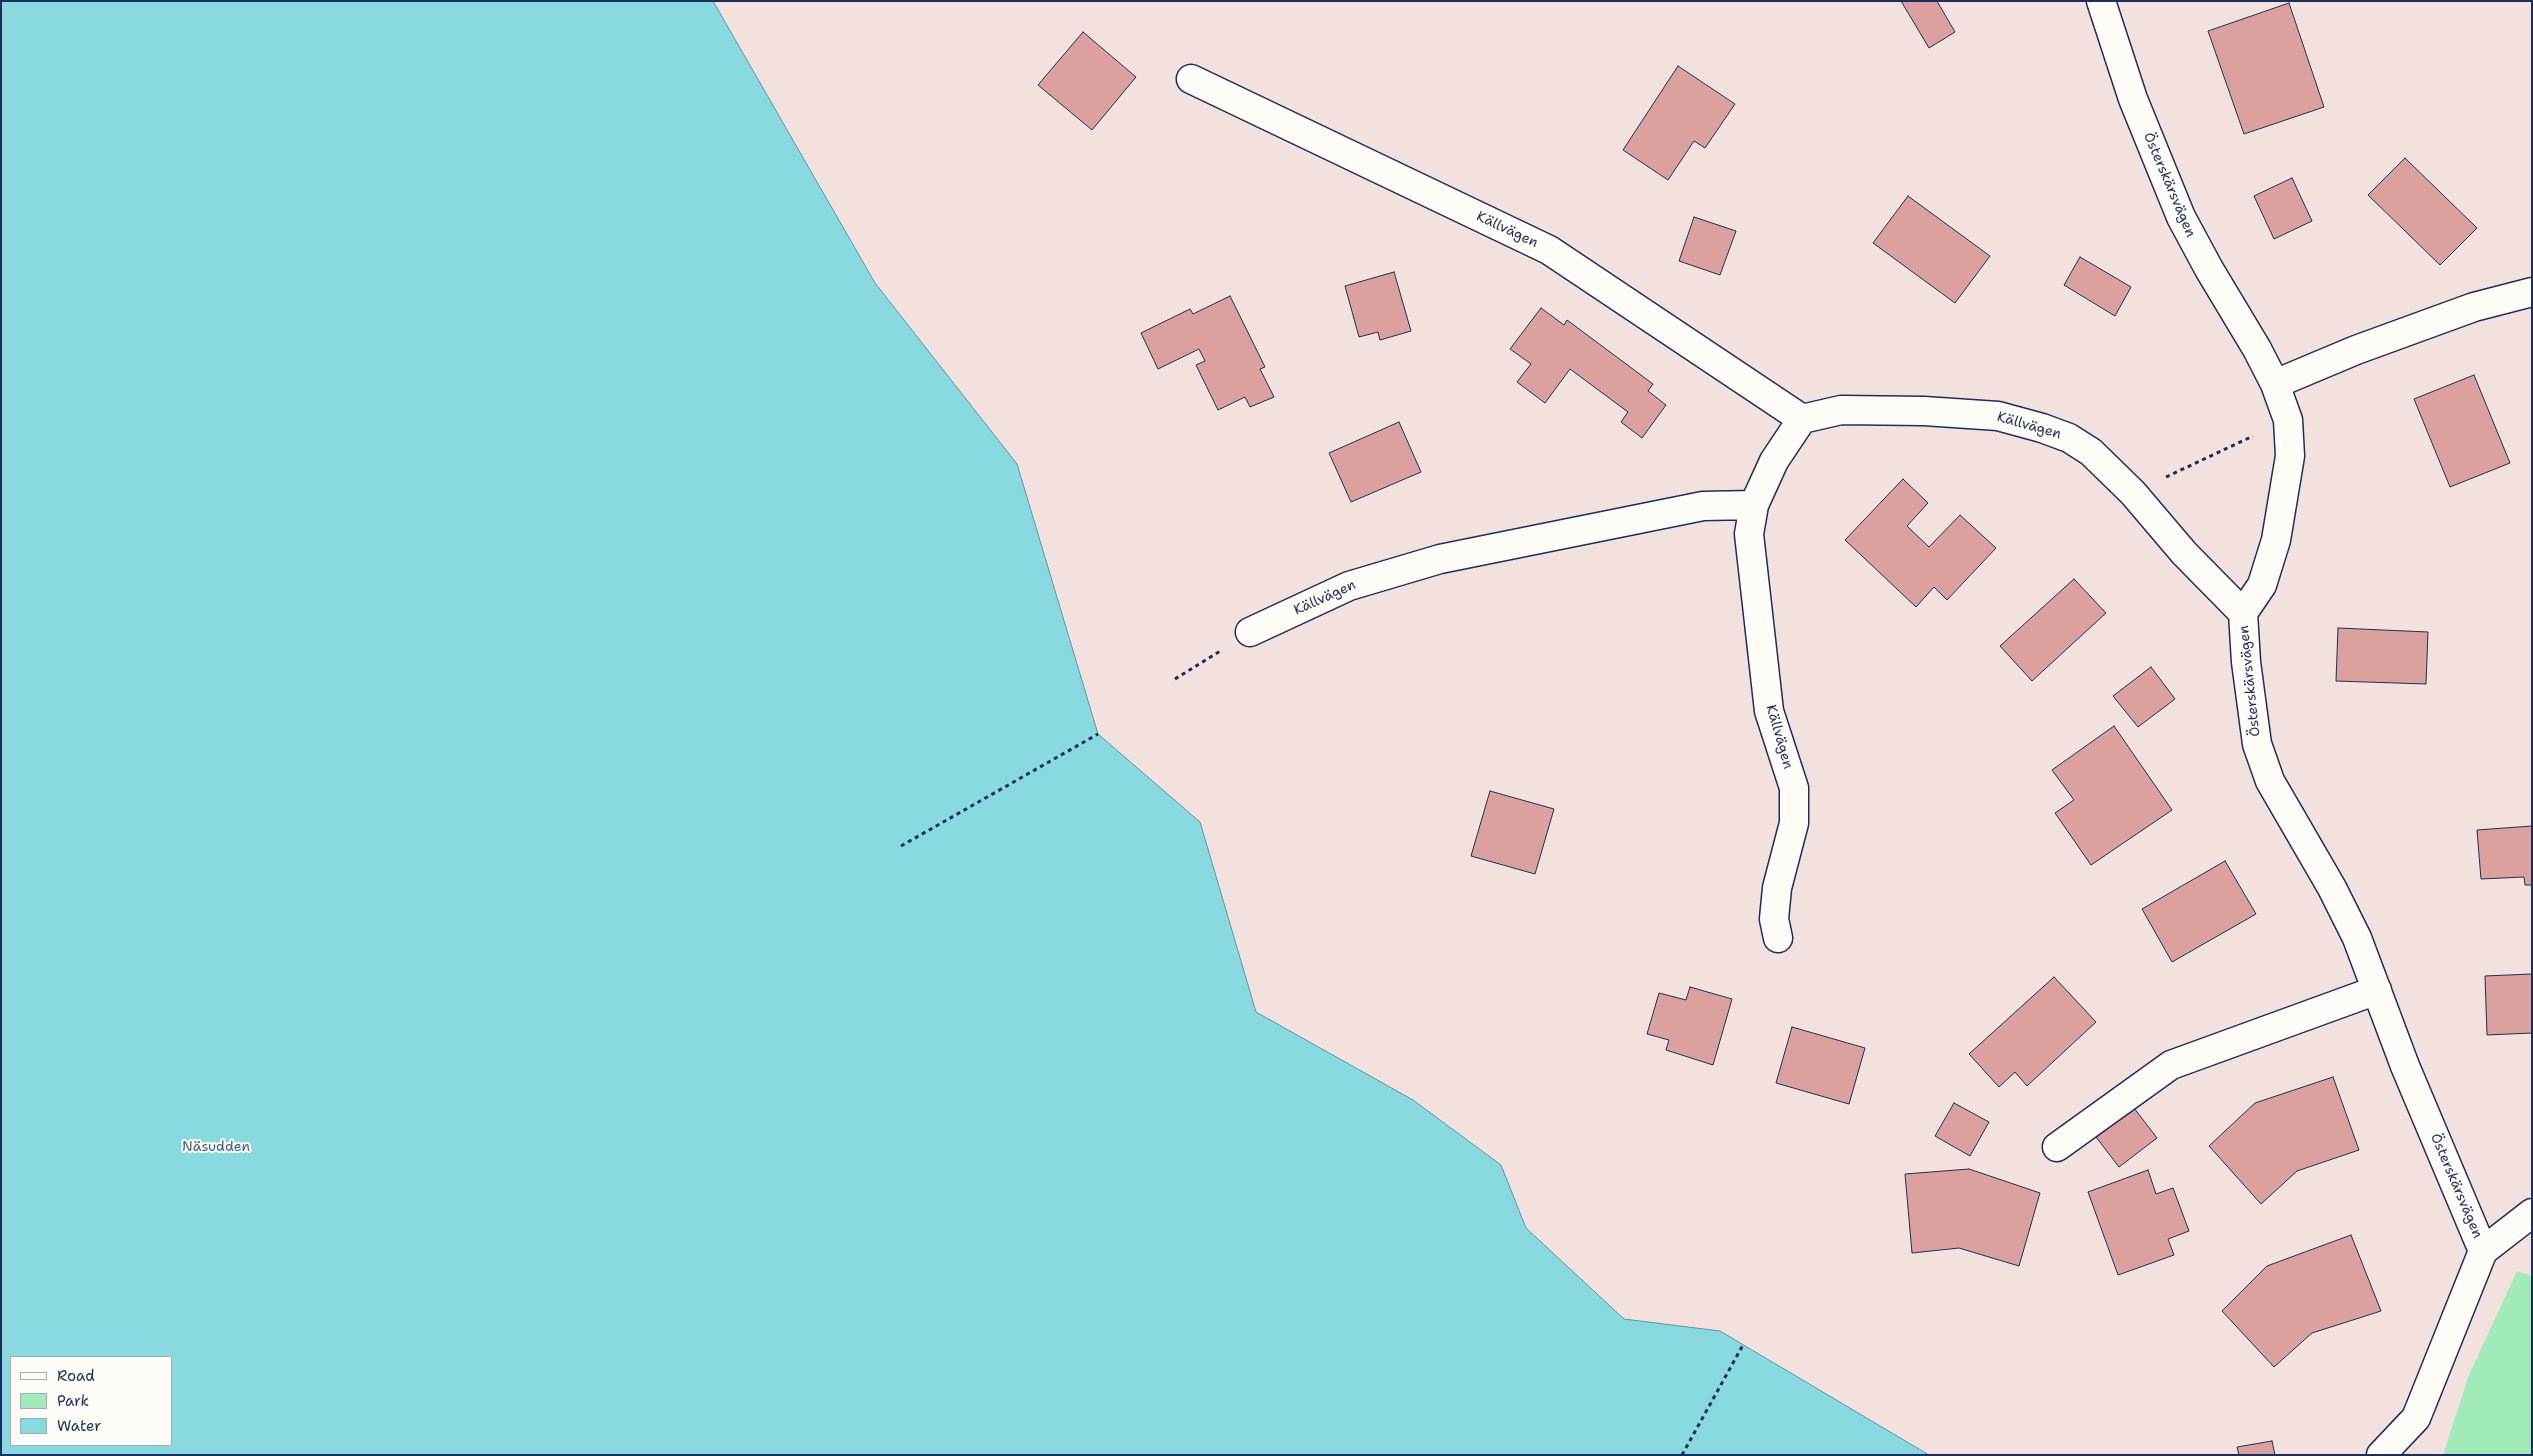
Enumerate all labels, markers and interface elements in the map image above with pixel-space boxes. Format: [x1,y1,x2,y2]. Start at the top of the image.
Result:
street label: Österskärsvägen [2139,130,2199,240]
street label: Källvägen [1473,208,1541,252]
street label: Källvägen [1995,409,2063,443]
street label: Källvägen [1291,577,1359,619]
street label: Österskärsvägen [2236,624,2264,738]
street label: Källvägen [1762,703,1796,771]
street label: Österskärsvägen [2426,1131,2486,1241]
park label: Näsudden [182,1139,250,1155]
legend [10,1356,172,1446]
text: Road [57,1366,95,1386]
text: Park [57,1391,89,1411]
text: Water [57,1416,101,1436]

